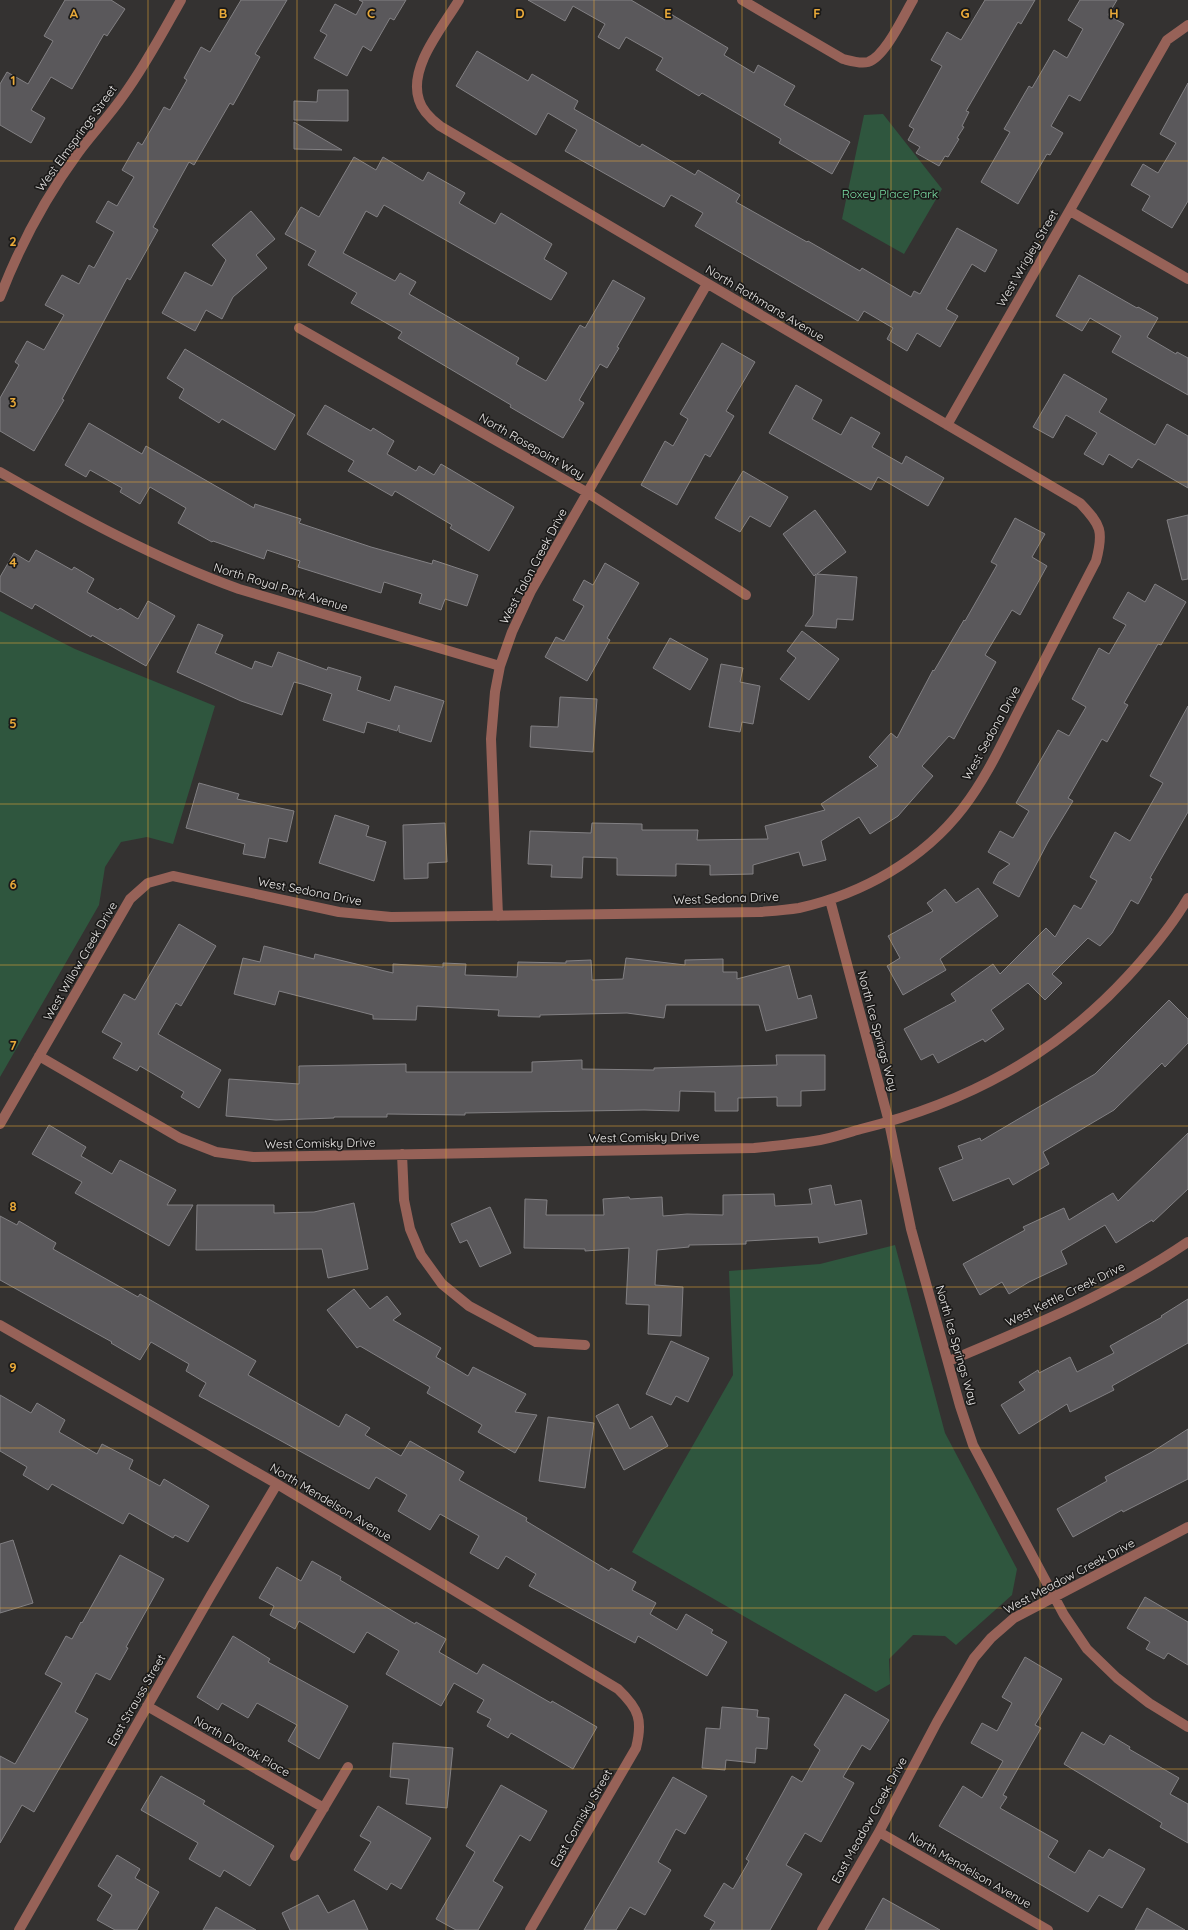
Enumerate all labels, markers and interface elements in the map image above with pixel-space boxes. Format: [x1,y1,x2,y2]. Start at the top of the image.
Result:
text: A [70,5,79,21]
text: B [219,5,227,21]
text: C [367,5,375,21]
text: D [515,5,525,21]
text: E [664,5,672,21]
text: F [813,5,821,21]
text: G [960,5,970,21]
text: H [1109,5,1119,21]
text: 1 [10,72,16,88]
street label: West Elmsprings Street [32,82,120,194]
park label: Roxey Place Park [842,186,938,201]
street label: West Wrigley Street [993,207,1061,309]
text: 2 [9,233,17,249]
street label: North Rothmans Avenue [703,262,827,345]
text: 3 [10,394,17,410]
street label: North Rosepoint Way [477,410,587,482]
street label: West Talon Creek Drive [496,505,570,626]
text: 4 [9,554,17,570]
street label: North Royal Park Avenue [212,559,350,615]
street label: West Sedona Drive [959,683,1023,783]
text: 5 [9,715,17,731]
street label: West Sedona Drive [257,874,363,908]
text: 6 [9,876,17,892]
street label: West Sedona Drive [673,889,779,907]
street label: West Willow Creek Drive [40,899,120,1023]
street label: North Ice Springs Way [855,969,901,1093]
text: 7 [9,1037,17,1053]
street label: West Comisky Drive [588,1129,700,1145]
street label: West Comisky Drive [264,1135,376,1151]
text: 8 [9,1198,17,1214]
street label: West Kettle Creek Drive [1003,1258,1127,1329]
street label: North Ice Springs Way [933,1283,981,1407]
text: 9 [9,1359,17,1375]
street label: North Mendelson Avenue [267,1460,395,1544]
street label: West Meadow Creek Drive [1001,1535,1137,1617]
street label: East Strauss Street [104,1651,168,1749]
street label: North Dvorak Place [191,1712,293,1780]
street label: East Meadow Creek Drive [828,1754,910,1886]
street label: East Comisky Street [547,1766,615,1870]
street label: North Mendelson Avenue [906,1829,1034,1911]

